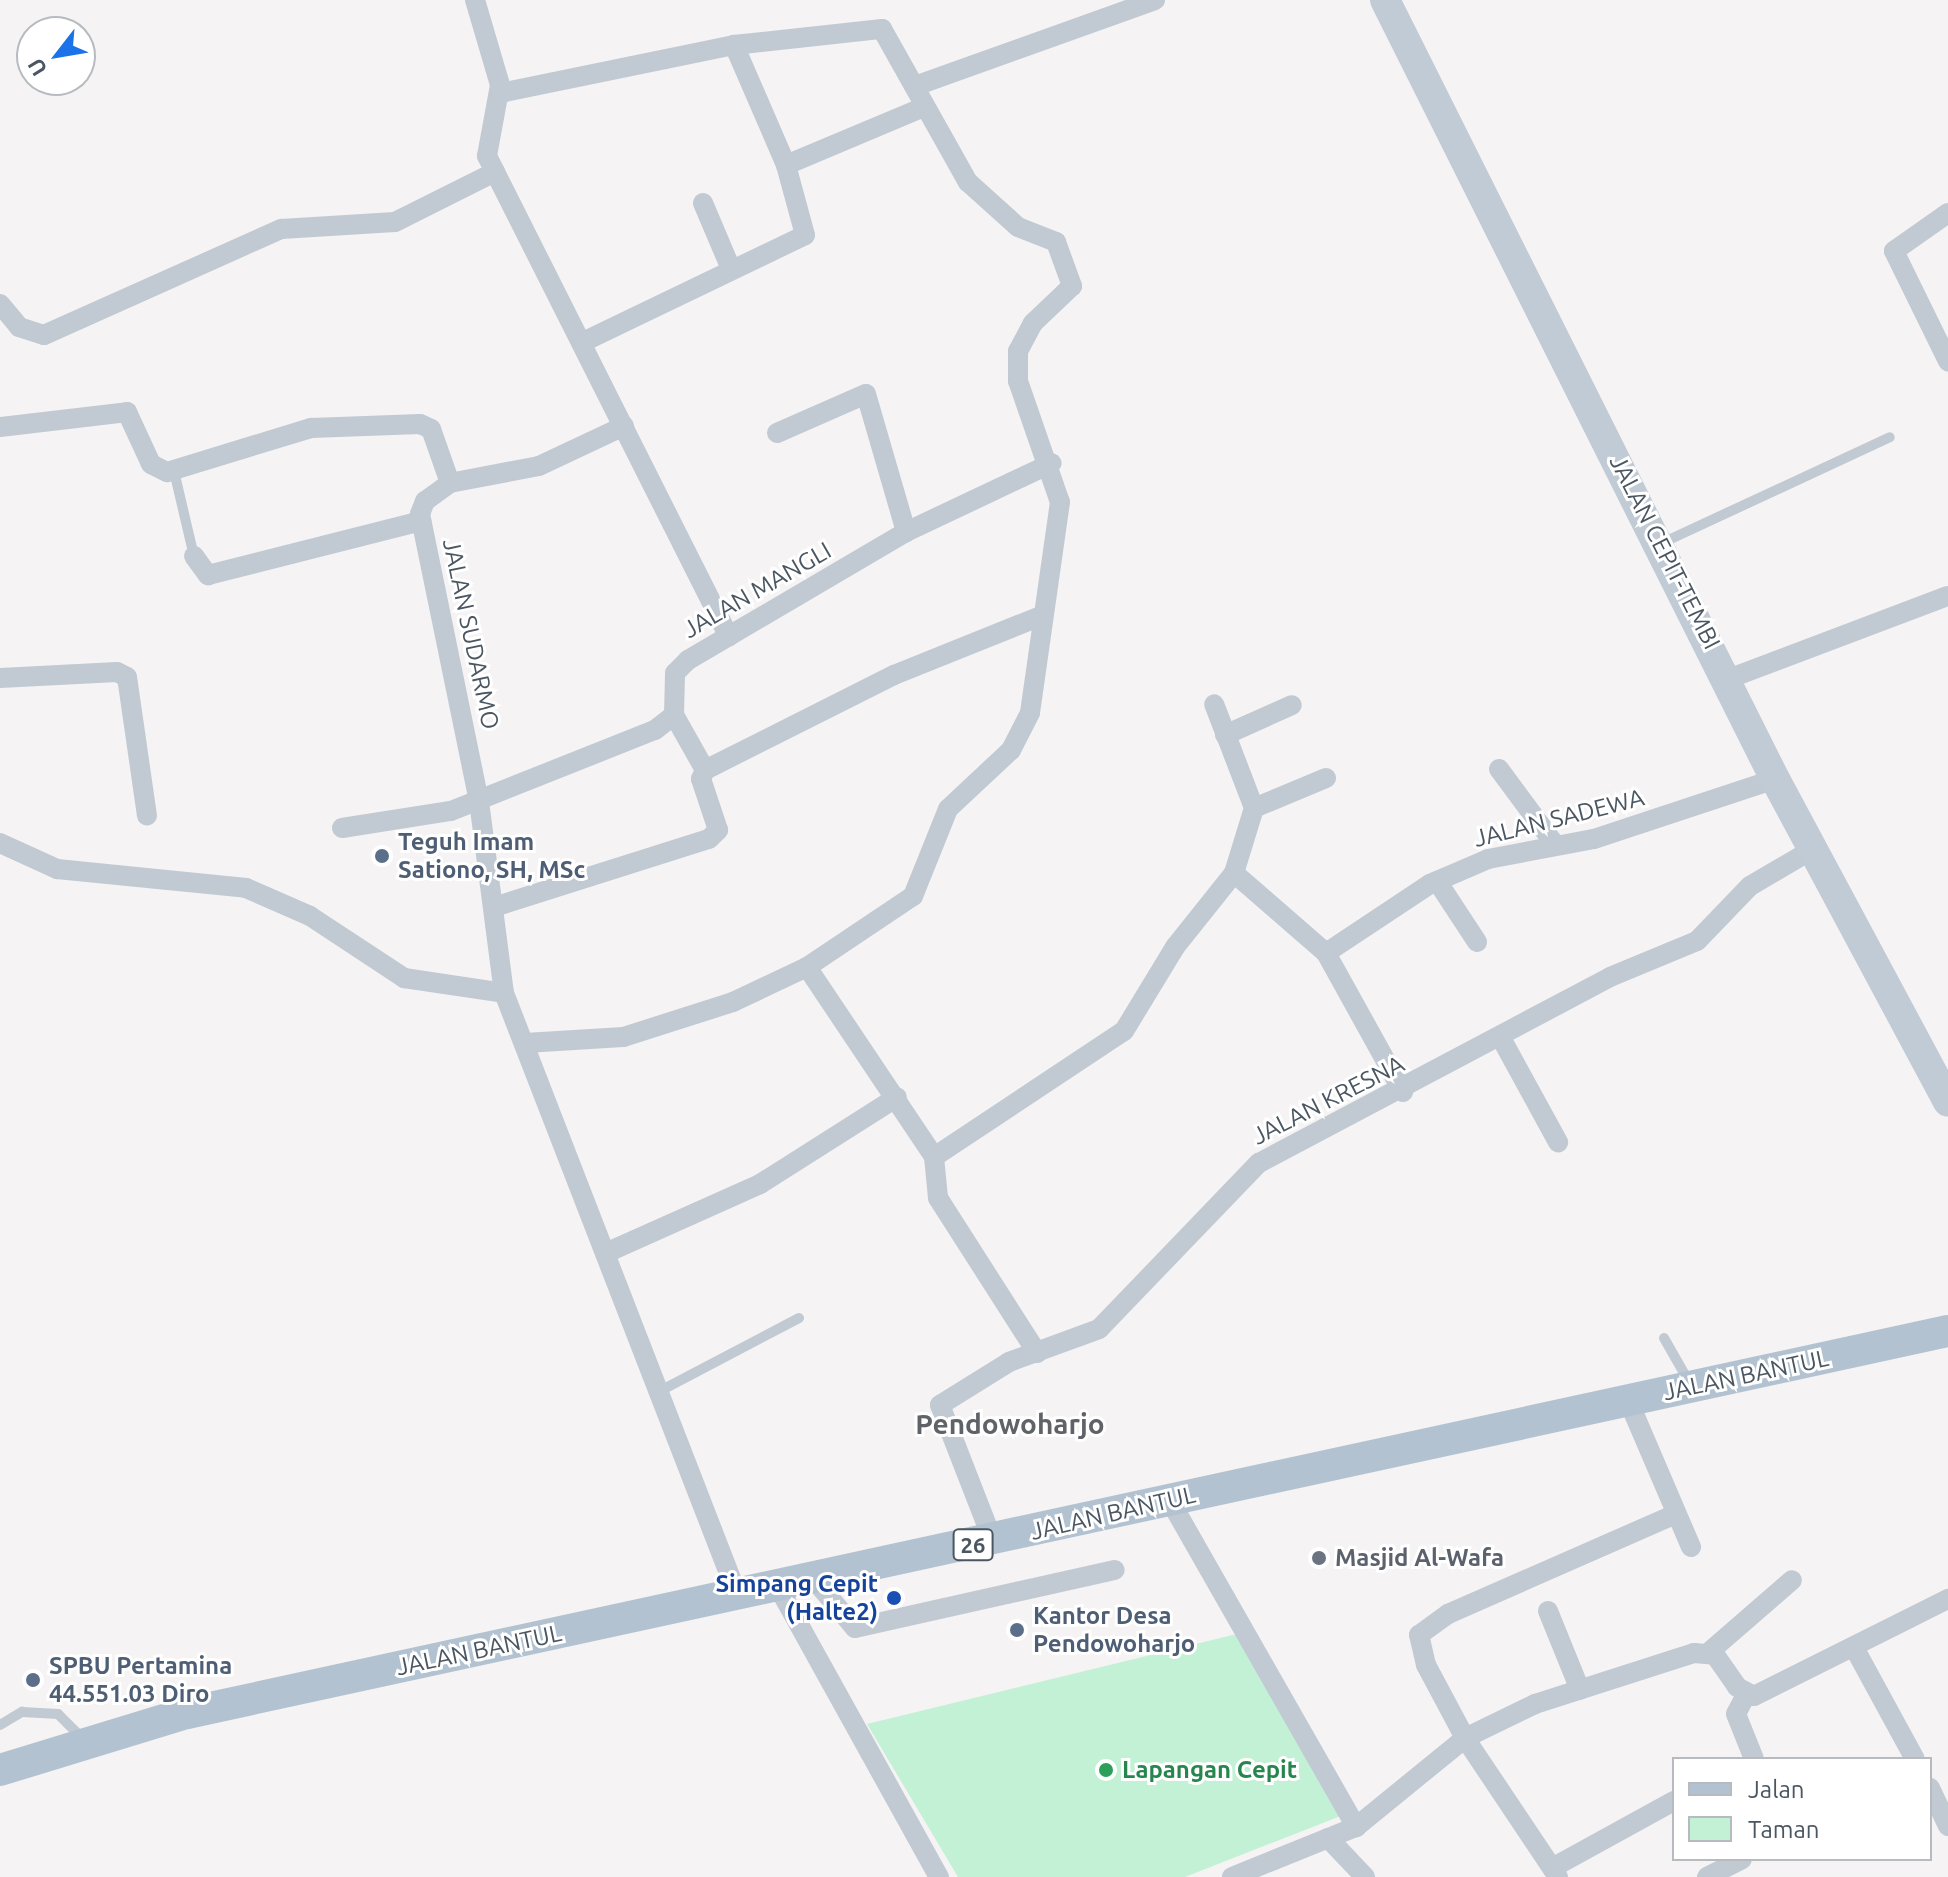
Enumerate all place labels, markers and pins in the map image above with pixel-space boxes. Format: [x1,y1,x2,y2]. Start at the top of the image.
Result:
place label: Teguh Imam Sationo, SH, MSc [398,828,585,884]
marker: Teguh Imam Sationo, SH, MSc [373,847,391,865]
place label: Masjid Al-Wafa [1335,1544,1504,1572]
marker: Masjid Al-Wafa [1310,1549,1328,1567]
place label: Simpang Cepit (Halte2) [715,1570,878,1626]
marker: Simpang Cepit (Halte2) [885,1589,903,1607]
place label: Kantor Desa Pendowoharjo [1033,1602,1195,1658]
marker: Kantor Desa Pendowoharjo [1008,1621,1026,1639]
place label: SPBU Pertamina 44.551.03 Diro [49,1652,232,1708]
marker: SPBU Pertamina 44.551.03 Diro [24,1671,42,1689]
place label: Lapangan Cepit [1122,1756,1297,1784]
marker: Lapangan Cepit [1097,1761,1115,1779]

